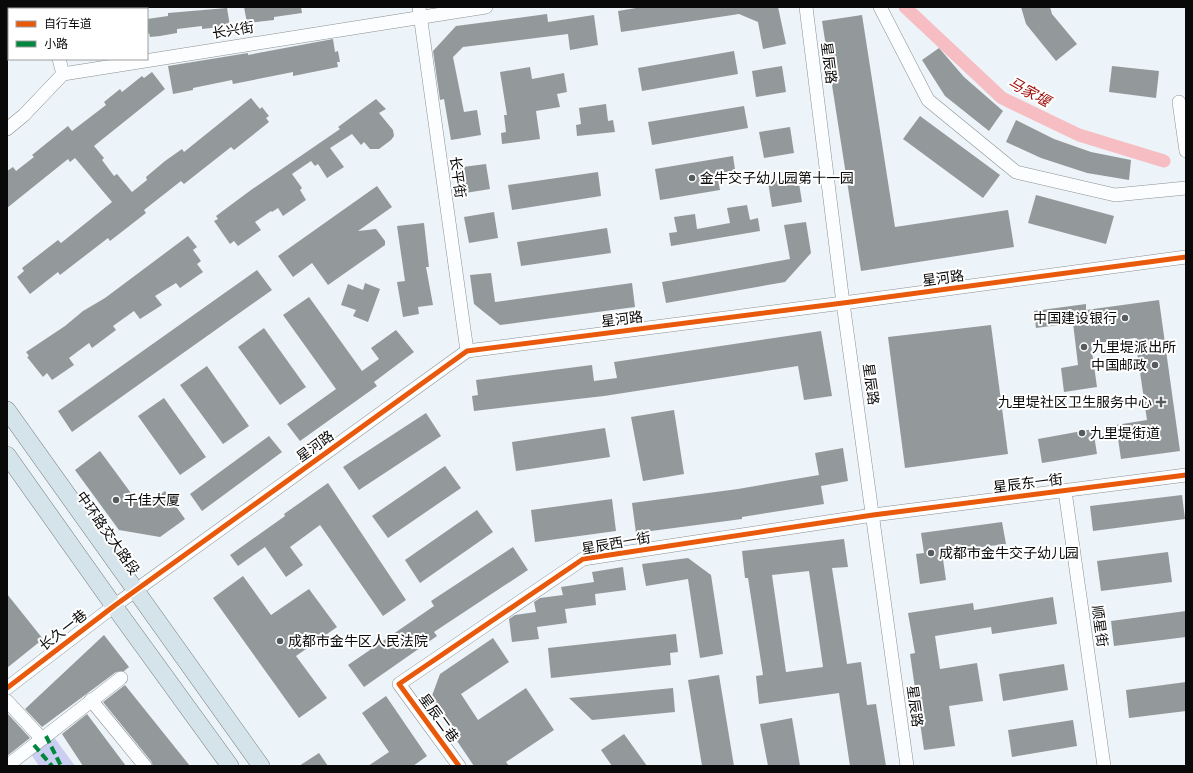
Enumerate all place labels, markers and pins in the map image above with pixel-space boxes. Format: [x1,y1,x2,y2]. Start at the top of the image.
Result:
place label: 金牛交子幼儿园第十一园 [700,170,854,186]
marker: 金牛交子幼儿园第十一园 [687,173,697,183]
place label: 中国建设银行 [1033,310,1117,326]
marker: 中国建设银行 [1120,313,1130,323]
place label: 九里堤派出所 [1092,339,1176,355]
marker: 九里堤派出所 [1079,342,1089,352]
place label: 中国邮政 [1091,357,1147,373]
marker: 中国邮政 [1150,360,1160,370]
place label: 九里堤社区卫生服务中心 [998,394,1152,410]
marker: 九里堤社区卫生服务中心 [1155,396,1167,408]
place label: 九里堤街道 [1090,425,1160,441]
marker: 九里堤街道 [1077,428,1087,438]
place label: 千佳大厦 [124,492,180,508]
marker: 千佳大厦 [111,495,121,505]
place label: 成都市金牛交子幼儿园 [939,545,1079,561]
marker: 成都市金牛交子幼儿园 [926,548,936,558]
place label: 成都市金牛区人民法院 [288,633,428,649]
marker: 成都市金牛区人民法院 [275,636,285,646]

